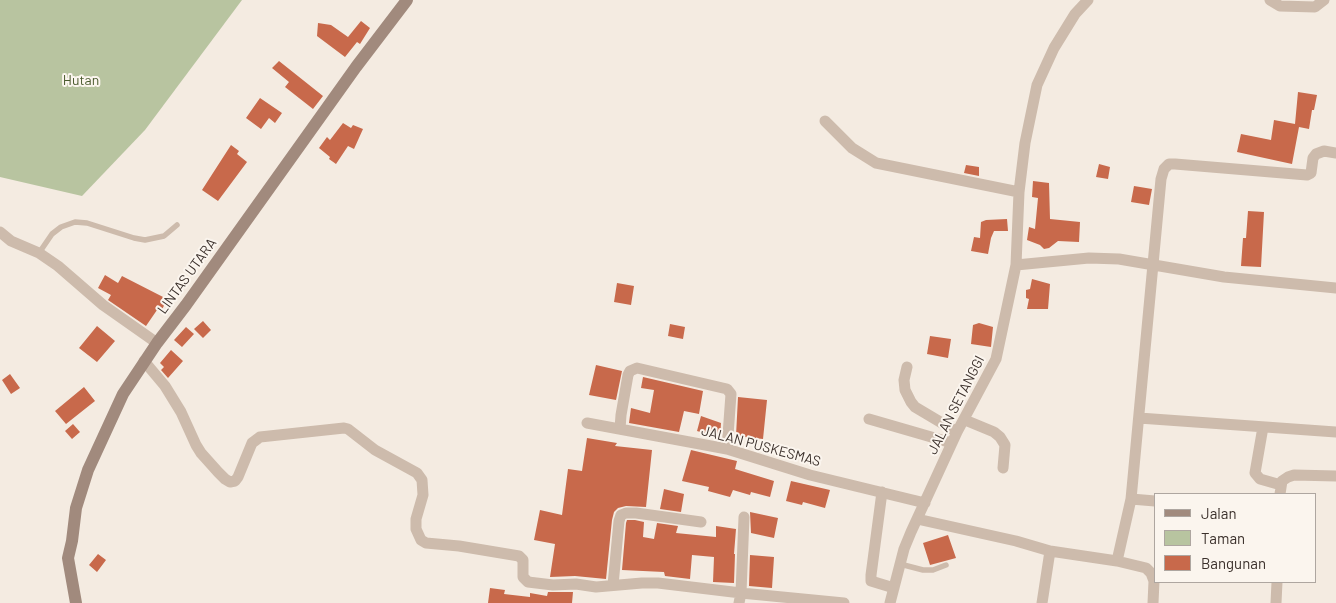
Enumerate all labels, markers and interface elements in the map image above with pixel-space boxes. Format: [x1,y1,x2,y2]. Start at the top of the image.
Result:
park label: Hutan [63,72,99,88]
street label: LINTAS UTARA [154,235,220,317]
street label: JALAN SETANGGI [924,353,988,457]
street label: JALAN PUSKESMAS [700,422,822,470]
legend [1154,493,1316,583]
text: Jalan [1201,504,1237,522]
text: Taman [1201,529,1245,547]
text: Bangunan [1201,554,1266,572]

